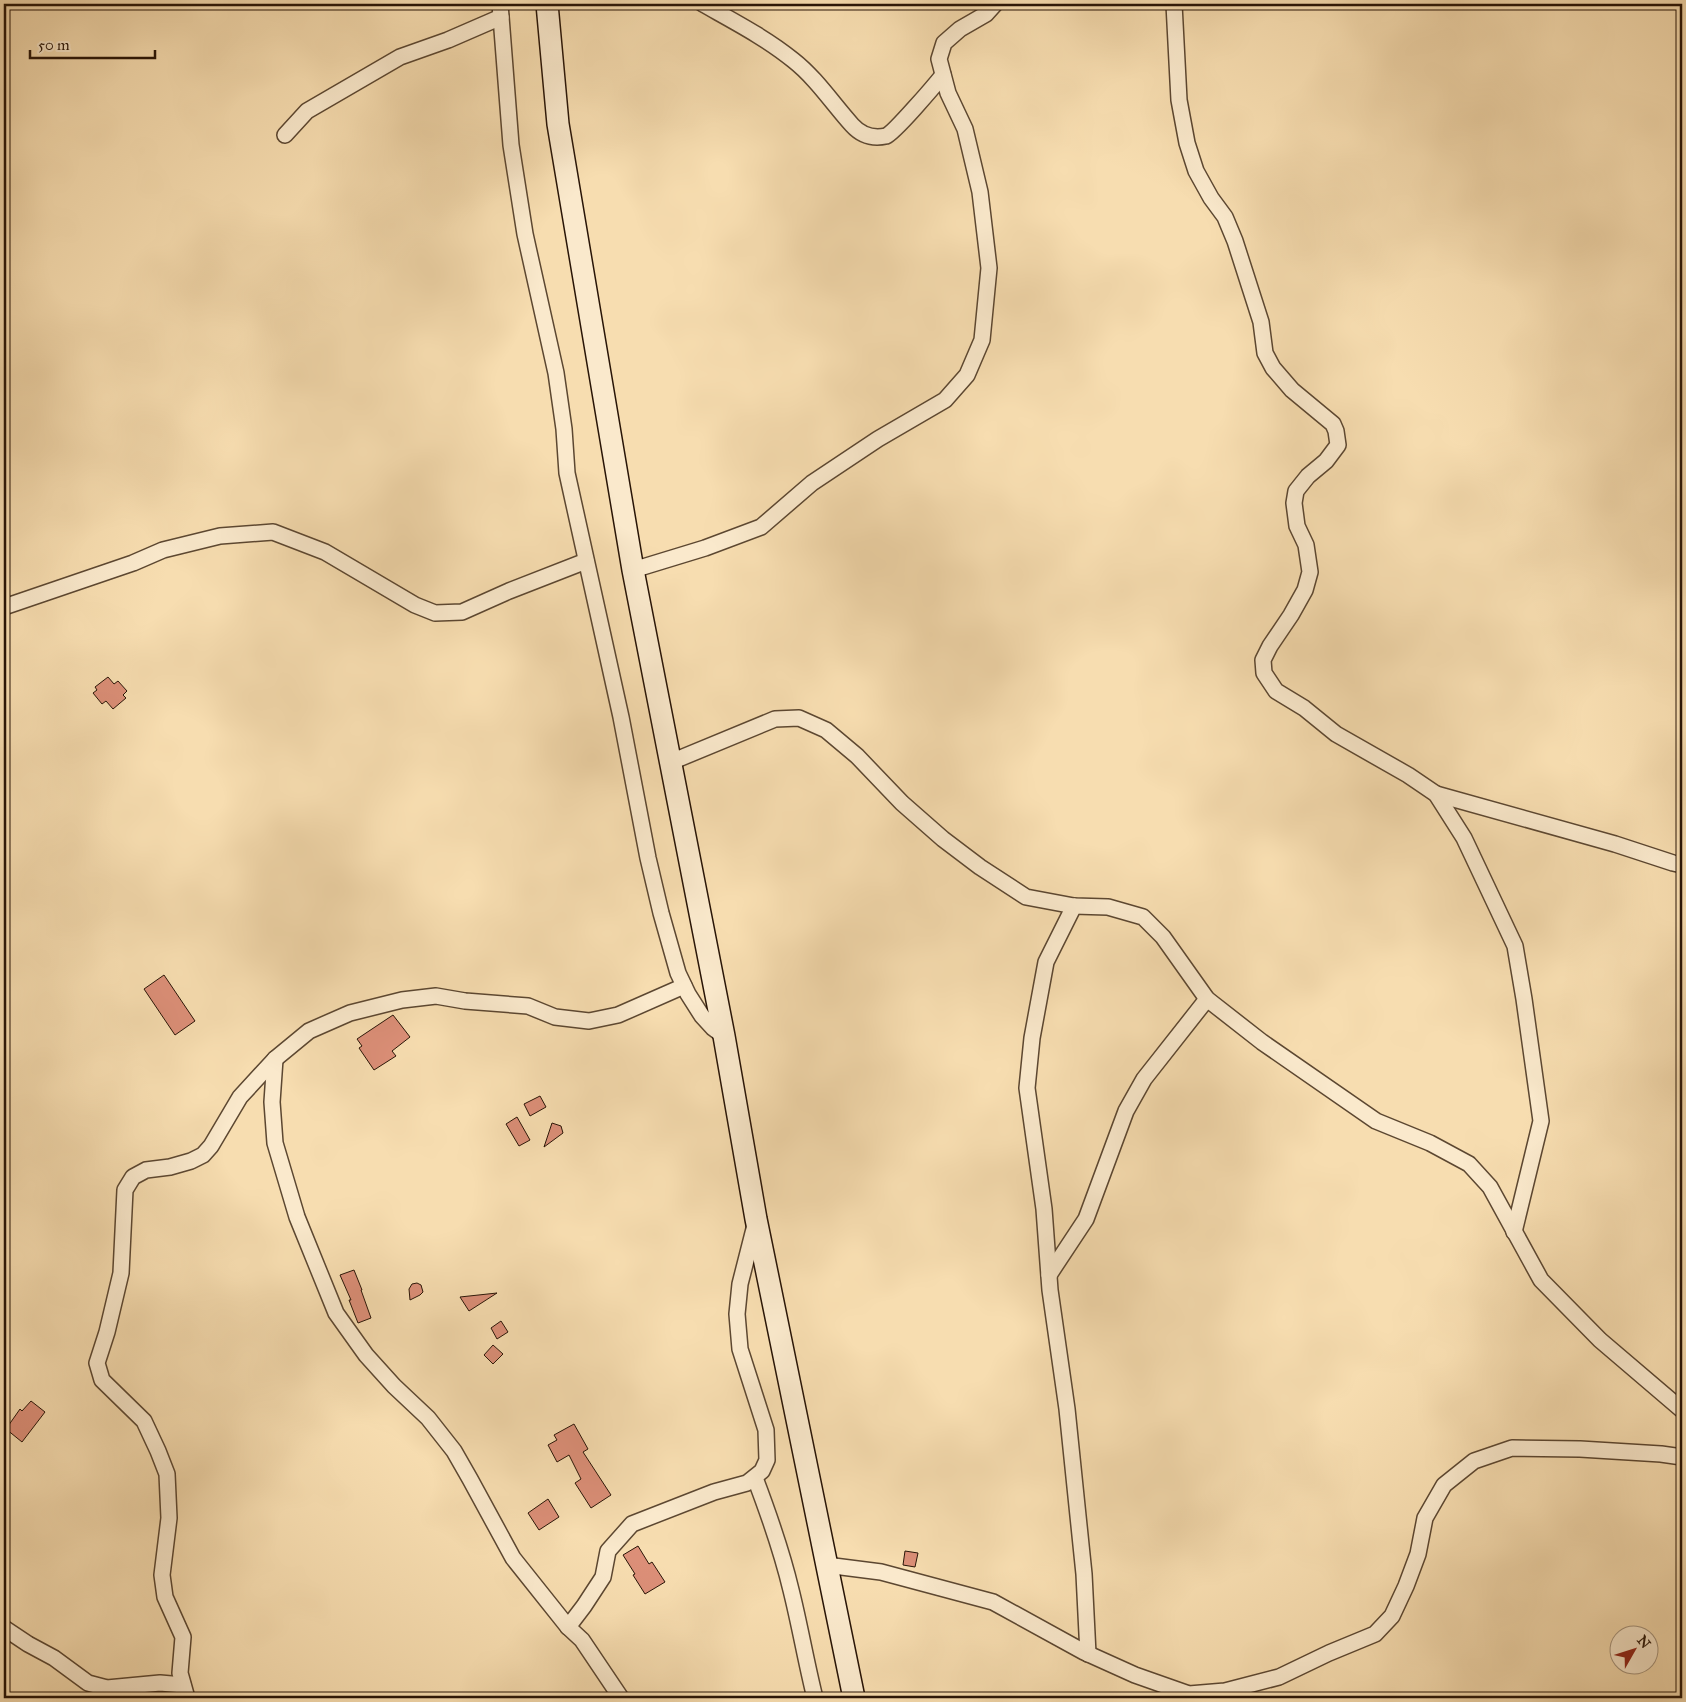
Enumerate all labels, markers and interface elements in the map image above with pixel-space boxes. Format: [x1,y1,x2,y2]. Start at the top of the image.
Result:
scale bar [30,28,155,60]
text: 50 m [38,36,70,54]
north arrow [1608,1624,1658,1674]
text: N [1633,1632,1654,1652]

